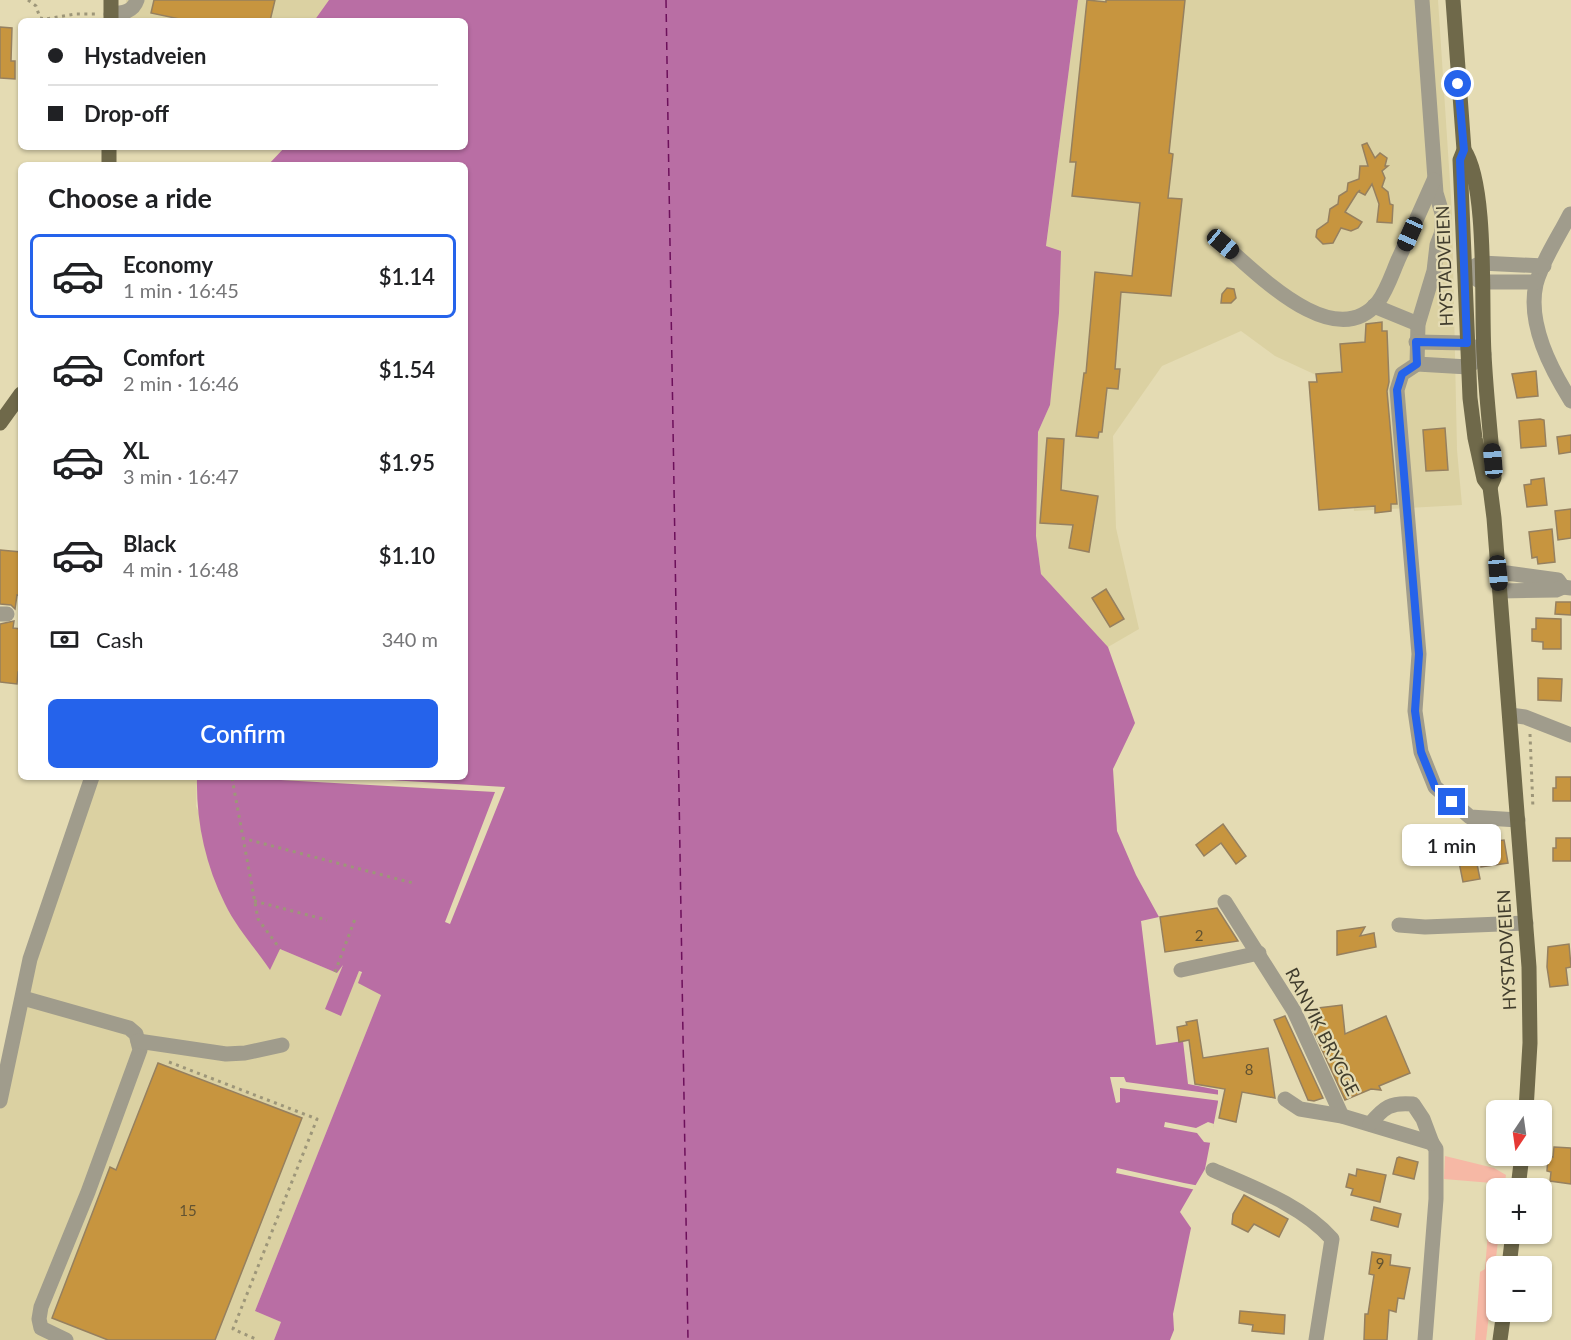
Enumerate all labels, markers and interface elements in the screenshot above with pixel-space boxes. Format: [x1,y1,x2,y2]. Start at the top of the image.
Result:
text: Hystadveien [84,42,206,69]
route start [1444,70,1471,97]
text: Drop-off [84,100,169,127]
text: Choose a ride [48,181,212,214]
street label: HYSTADVEIEN [1431,205,1457,327]
car [1394,214,1426,254]
car [1203,226,1243,262]
icon: car [51,249,105,303]
text: Economy [123,251,213,278]
text: $1.14 [379,263,435,290]
text: 1 min · 16:45 [123,278,239,302]
icon: car [51,342,105,396]
text: Comfort [123,344,205,371]
text: $1.54 [379,356,435,383]
text: 2 min · 16:46 [123,371,239,395]
icon: car [51,435,105,489]
text: XL [123,437,149,464]
car [1482,442,1504,480]
text: $1.95 [379,449,435,476]
text: 3 min · 16:47 [123,464,239,488]
icon: car [51,528,105,582]
text: Black [123,530,176,557]
text: $1.10 [379,542,435,569]
car [1487,554,1509,592]
text: 4 min · 16:48 [123,557,239,581]
icon: cash [48,623,81,656]
text: Cash [96,626,143,653]
text: 340 m [382,627,438,651]
button: Confirm [48,699,438,768]
route end [1438,788,1465,815]
callout: 1 min [1402,823,1502,865]
text: 1 min [1427,833,1476,857]
street label: HYSTADVEIEN [1492,889,1520,1011]
house number: 2 [1195,926,1203,944]
street label: RANVIK BRYGGE [1281,964,1365,1099]
house number: 8 [1245,1060,1253,1078]
north arrow [1486,1100,1552,1166]
map controls [1486,1100,1552,1322]
button: + [1486,1178,1552,1244]
house number: 15 [179,1201,197,1219]
house number: 9 [1376,1254,1384,1272]
button: − [1486,1256,1552,1322]

